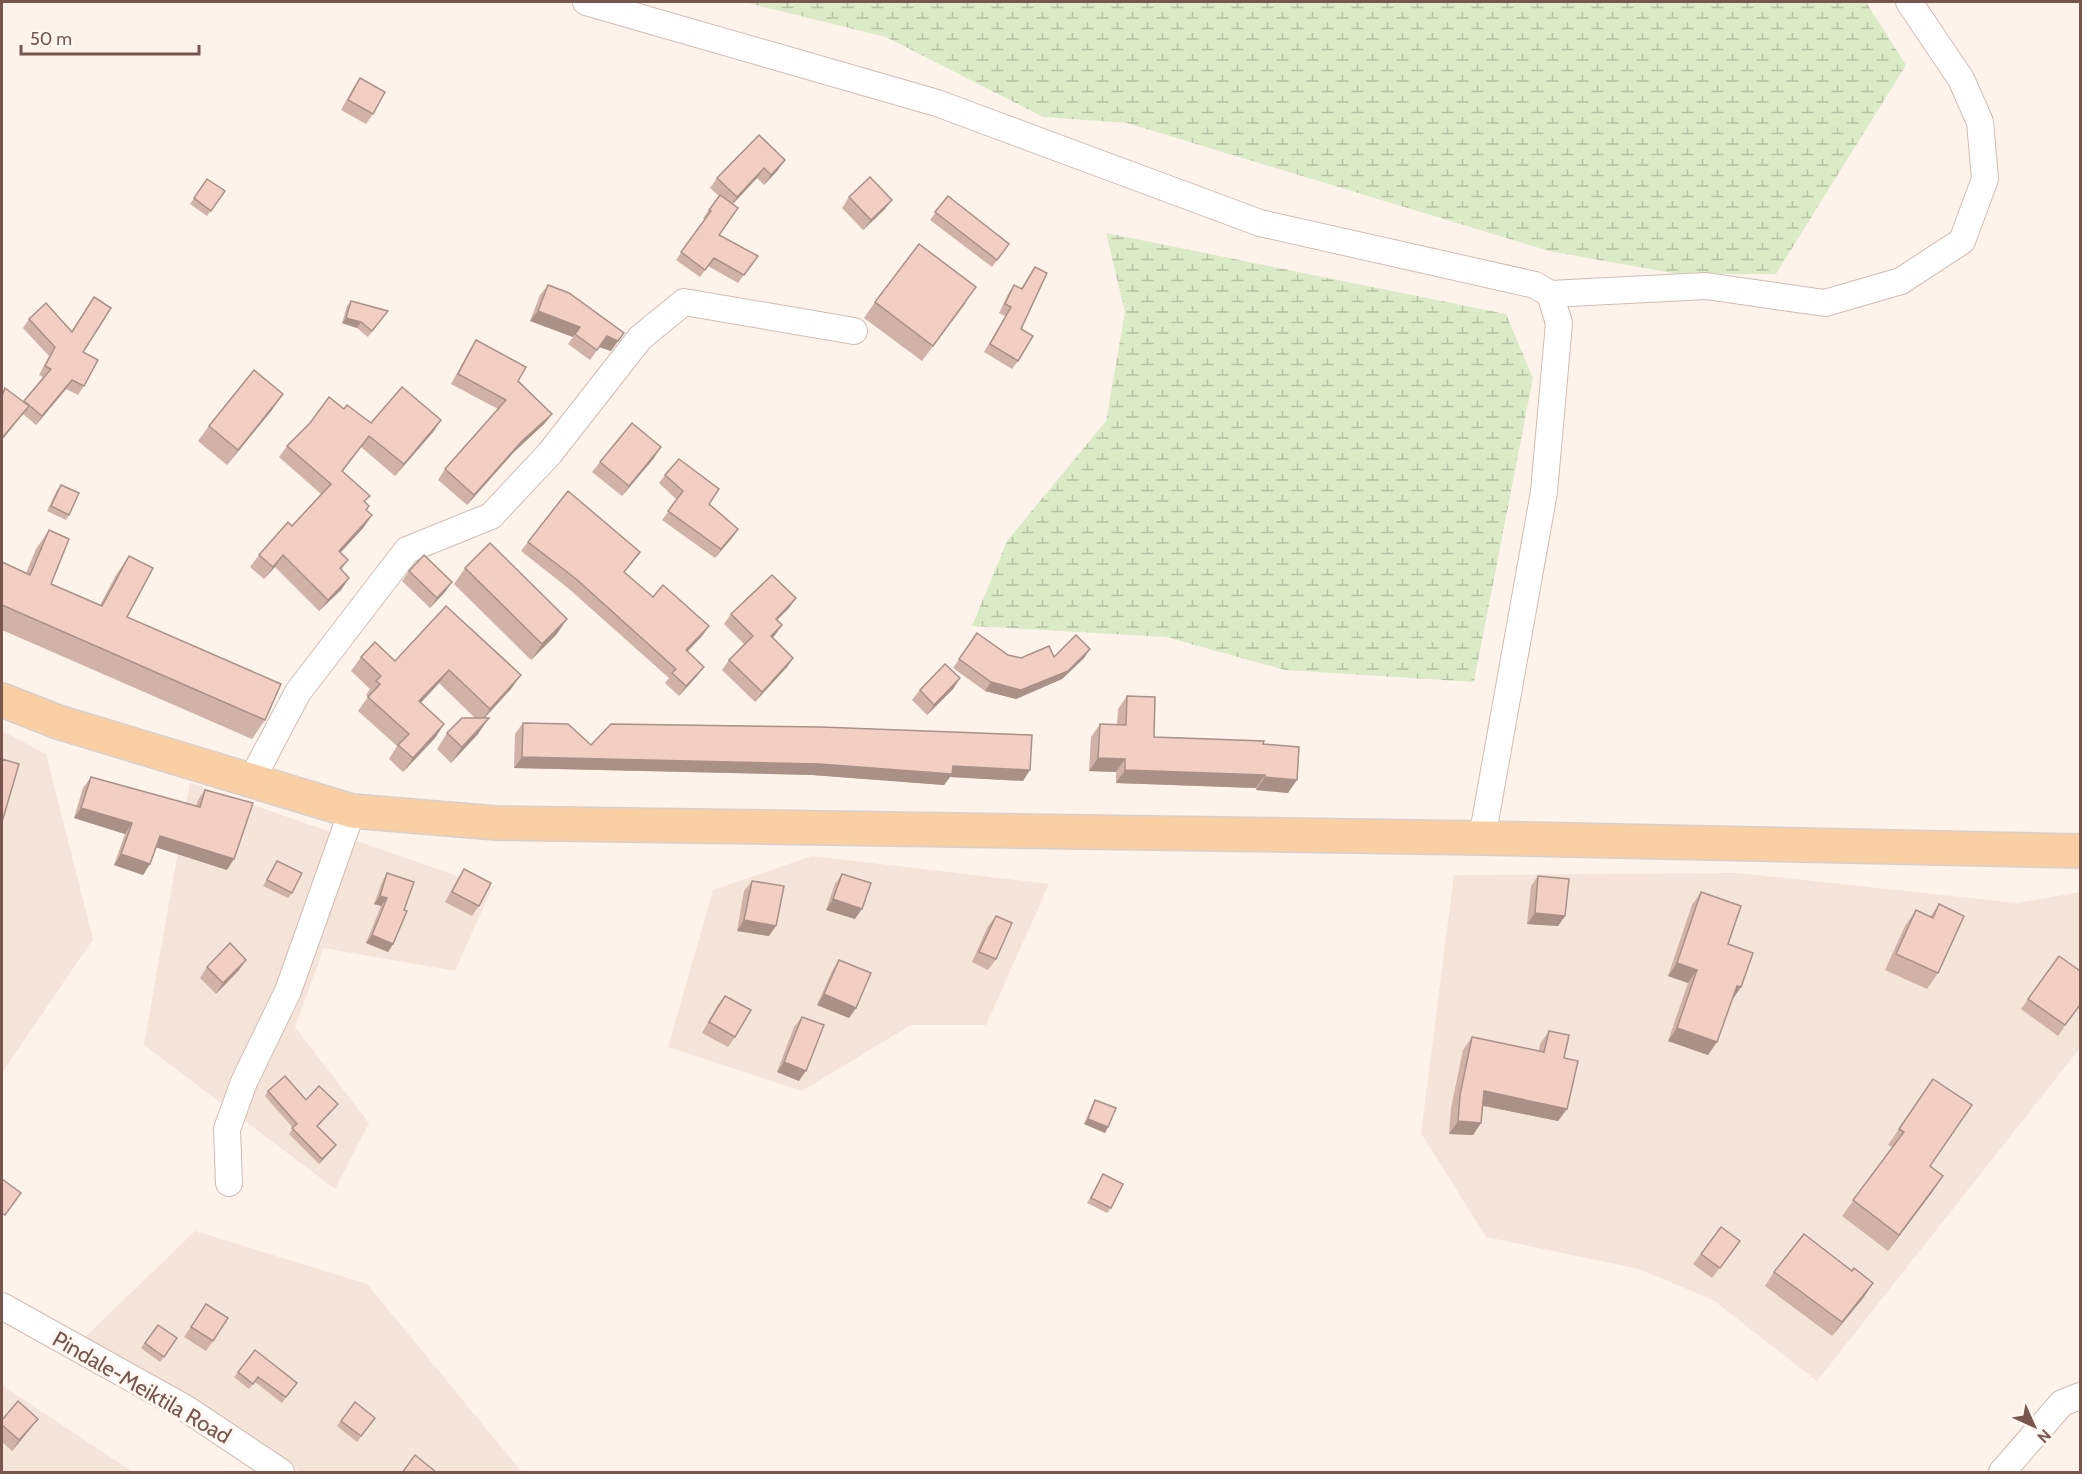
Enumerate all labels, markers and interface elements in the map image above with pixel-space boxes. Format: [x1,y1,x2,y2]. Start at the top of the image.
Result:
scale bar [21,18,200,56]
text: 50 m [30,28,72,50]
street label: Pindale-Meiktila Road [48,1325,236,1450]
north arrow [2004,1396,2064,1456]
text: N [2034,1426,2055,1447]

